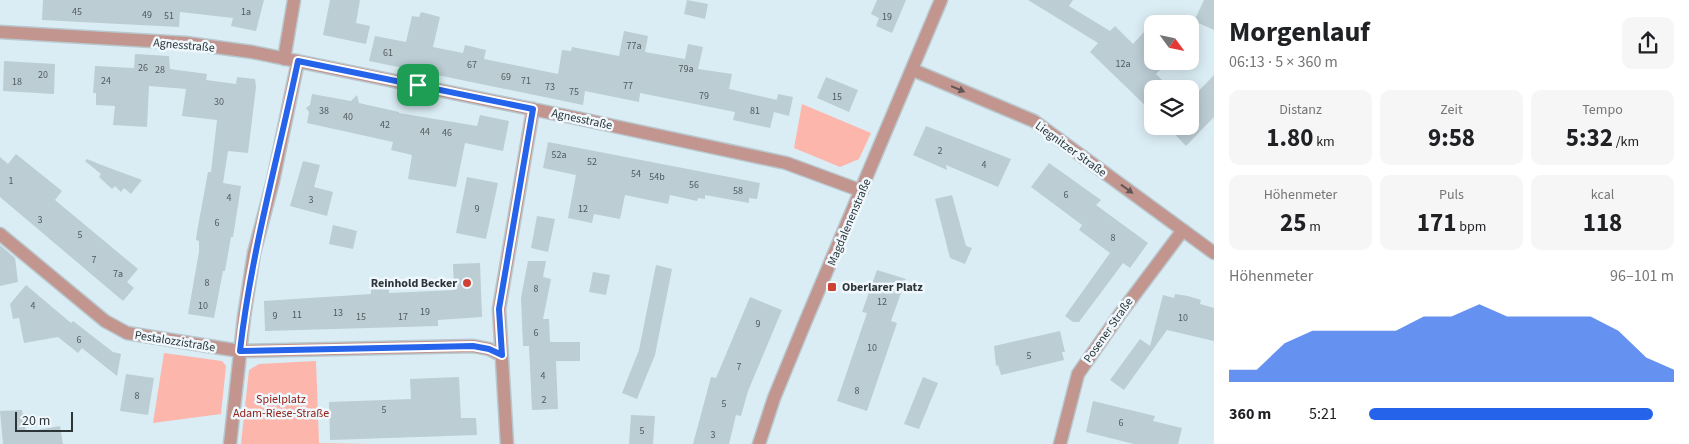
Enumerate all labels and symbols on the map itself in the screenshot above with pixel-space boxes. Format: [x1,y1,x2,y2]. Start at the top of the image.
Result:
house number: 45 [72,5,82,19]
house number: 1a [241,5,251,19]
house number: 49 [142,8,152,22]
house number: 51 [164,9,174,23]
house number: 19 [882,10,892,24]
north arrow [1144,15,1199,70]
street label: Agnesstraße [152,34,215,57]
house number: 77a [627,39,641,53]
house number: 61 [383,46,393,60]
house number: 12a [1116,57,1130,71]
house number: 67 [467,58,477,72]
house number: 26 [138,61,148,75]
house number: 79a [679,62,693,76]
house number: 28 [155,63,165,77]
pin [397,64,439,106]
house number: 20 [38,68,48,82]
house number: 69 [501,70,511,84]
house number: 24 [101,74,111,88]
house number: 71 [521,74,531,88]
house number: 18 [12,75,22,89]
house number: 77 [623,79,633,93]
house number: 73 [545,80,555,94]
house number: 75 [569,85,579,99]
one-way arrow [951,85,966,93]
house number: 79 [699,89,709,103]
house number: 15 [832,90,842,104]
house number: 30 [214,95,224,109]
house number: 38 [319,104,329,118]
house number: 81 [750,104,760,118]
street label: Agnesstraße [550,105,614,134]
house number: 40 [343,110,353,124]
house number: 42 [380,118,390,132]
street label: Liegnitzer Straße [1031,118,1110,181]
house number: 44 [420,125,430,139]
house number: 46 [442,126,452,140]
house number: 2 [938,144,943,158]
house number: 52a [552,148,566,162]
house number: 52 [587,155,597,169]
house number: 4 [982,158,987,172]
house number: 54 [631,167,641,181]
house number: 54b [649,170,665,184]
house number: 1 [9,174,14,188]
street label: Magdalenenstraße [823,176,875,268]
house number: 56 [689,178,699,192]
house number: 58 [733,184,743,198]
one-way arrow [1120,184,1134,194]
house number: 6 [1064,188,1069,202]
house number: 4 [227,191,232,205]
house number: 3 [309,193,314,207]
house number: 9 [475,202,480,216]
house number: 12 [578,202,588,216]
house number: 3 [38,213,43,227]
house number: 6 [215,216,220,230]
house number: 5 [78,228,83,242]
house number: 8 [1111,231,1116,245]
house number: 7 [92,253,97,267]
house number: 7a [113,267,123,281]
place label: Reinhold Becker [371,275,457,292]
house number: 8 [205,276,210,290]
marker: Reinhold Becker [461,277,473,289]
place label: Oberlarer Platz [842,279,923,296]
marker: Oberlarer Platz [826,281,838,293]
house number: 8 [534,282,539,296]
street label: Posener Straße [1080,294,1137,366]
house number: 12 [877,295,887,309]
house number: 4 [31,299,36,313]
house number: 10 [198,299,208,313]
house number: 19 [420,305,430,319]
house number: 13 [333,306,343,320]
house number: 11 [292,308,302,322]
house number: 9 [273,309,278,323]
house number: 15 [356,310,366,324]
house number: 17 [398,310,408,324]
house number: 10 [1178,311,1188,325]
house number: 9 [756,317,761,331]
house number: 6 [534,326,539,340]
street label: Pestalozzistraße [133,327,216,356]
house number: 6 [77,333,82,347]
house number: 10 [867,341,877,355]
house number: 5 [1027,349,1032,363]
house number: 7 [737,360,742,374]
house number: 4 [541,369,546,383]
house number: 8 [855,384,860,398]
house number: 8 [135,389,140,403]
park label: Spielplatz Adam-Riese-Straße [233,391,329,422]
house number: 2 [542,393,547,407]
house number: 5 [722,397,727,411]
house number: 5 [382,403,387,417]
scale bar [15,409,72,432]
house number: 6 [1119,416,1124,430]
house number: 5 [640,424,645,438]
house number: 3 [711,428,716,442]

